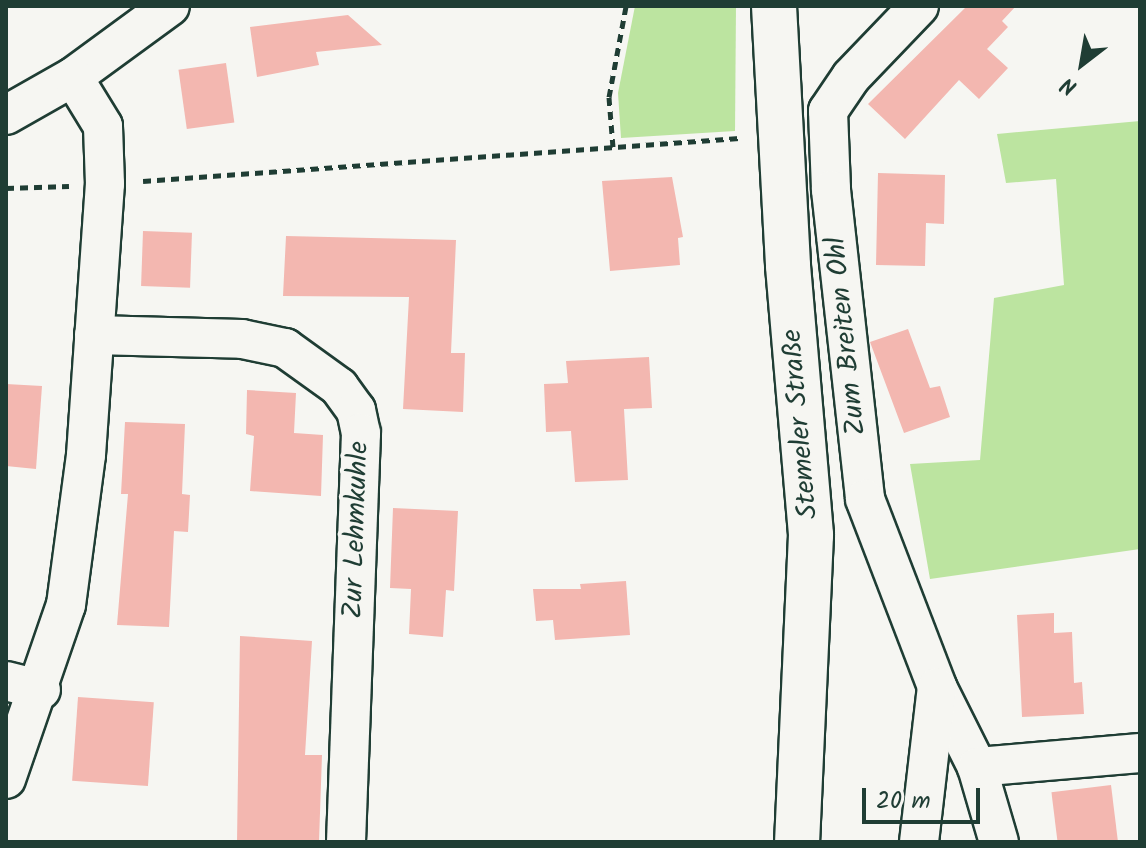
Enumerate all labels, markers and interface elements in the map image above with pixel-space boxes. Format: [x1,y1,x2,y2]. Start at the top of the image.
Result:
north arrow [1042,24,1122,104]
text: N [1054,66,1084,104]
street label: Zum Breiten Ohl [820,235,874,437]
street label: Stemeler Straße [776,328,826,520]
street label: Zur Lehmkuhle [337,441,377,619]
scale bar [866,772,984,822]
text: 20 m [876,782,931,821]

